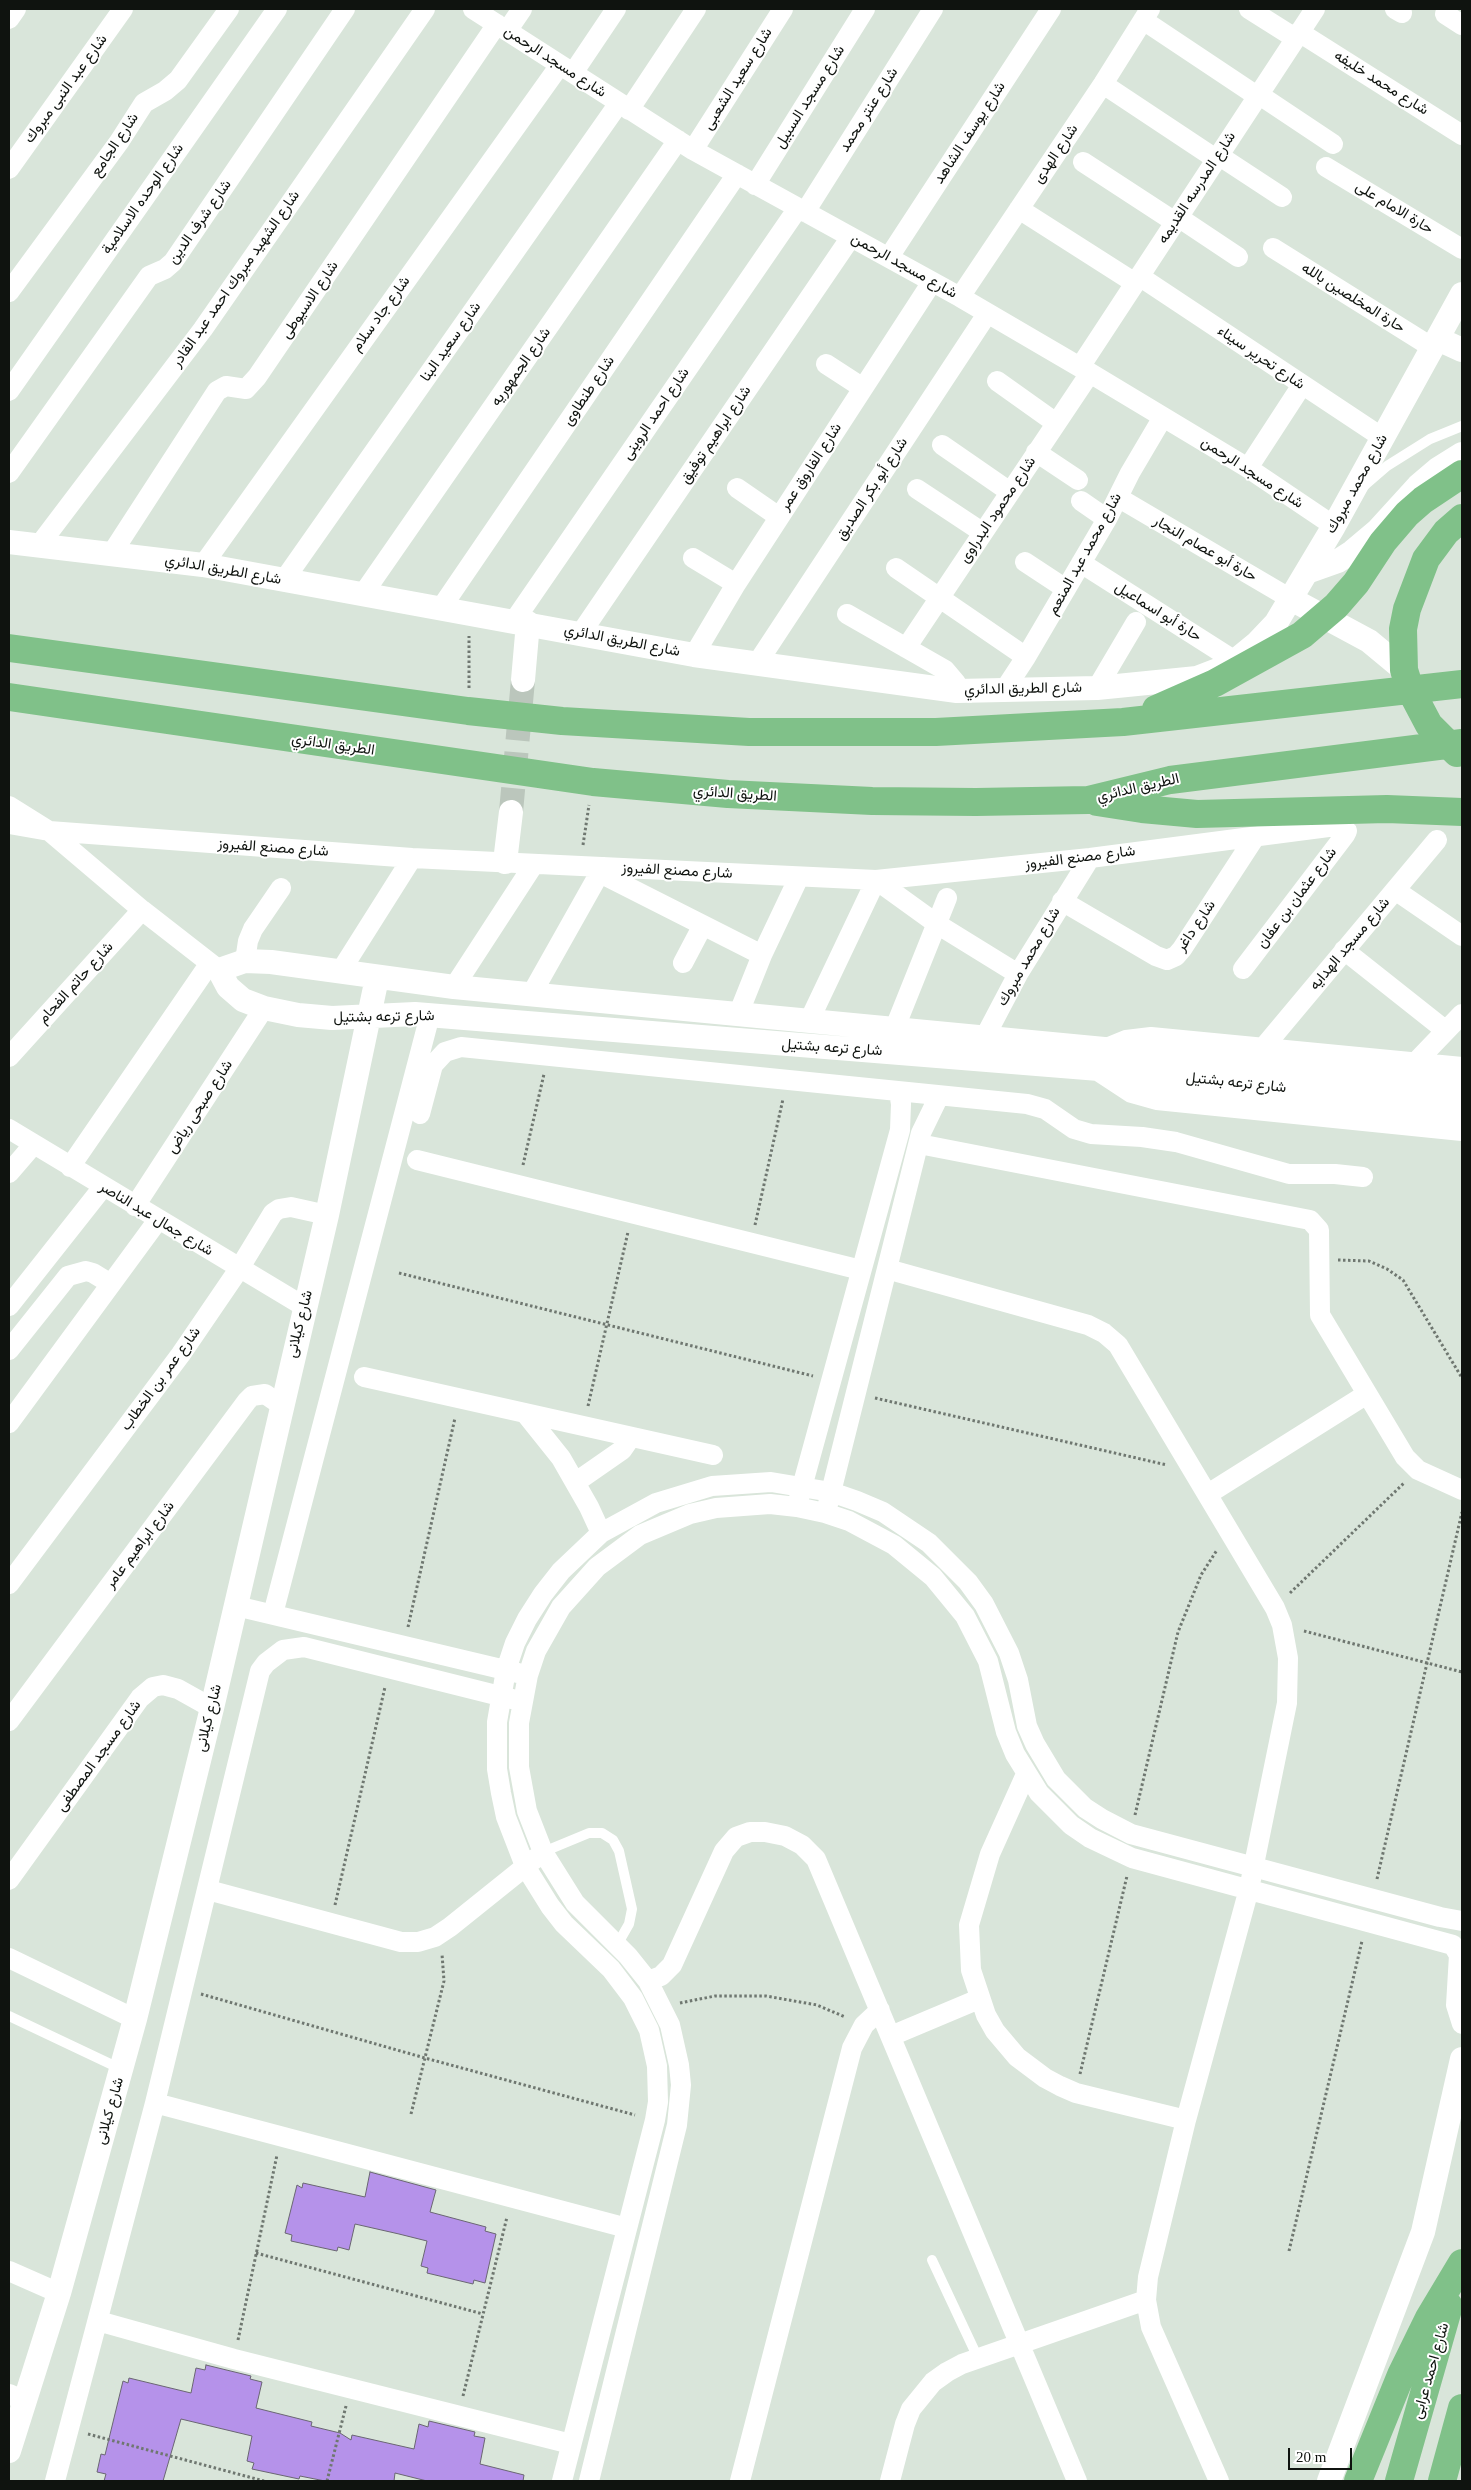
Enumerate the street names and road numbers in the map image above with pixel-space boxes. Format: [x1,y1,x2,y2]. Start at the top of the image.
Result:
street label: شارع مسجد الرحمن [500,22,610,102]
street label: شارع سعيد الشعبى [699,25,777,133]
street label: شارع عبد النبى مبروك [20,31,112,147]
street label: شارع مسجد السبيل [771,42,849,152]
street label: شارع محمد خليفه [1330,47,1432,119]
street label: شارع عنتر محمد [836,64,902,156]
street label: شارع يوسف الشاهد [930,78,1010,188]
street label: شارع الجامع [87,110,143,180]
street label: شارع الهدى [1030,121,1082,187]
street label: شارع المدرسه القديمه [1154,129,1240,247]
street label: شارع الوحده الاسلامية [98,140,188,258]
street label: شارع شرف الدين [164,176,236,268]
street label: حارة الامام على [1352,178,1436,238]
street label: شارع الشهيد مبروك احمد عبد القادر [168,187,304,371]
street label: شارع مسجد الرحمن [848,229,960,303]
street label: شارع الاسيوطى [277,258,343,342]
street label: حارة المخلصين بالله [1298,259,1408,337]
street label: شارع جاد سلام [348,273,414,355]
street label: شارع سعيد البنا [417,299,485,385]
street label: شارع تحرير سيناء [1214,322,1308,394]
street label: شارع الجمهوريه [487,324,555,410]
street label: شارع طنطاوى [559,353,619,429]
street label: شارع احمد الروينى [619,365,693,463]
street label: شارع ابراهيم توفيق [677,383,755,487]
street label: شارع الفاروق عمر [776,420,846,514]
street label: شارع محمد مبروك [1322,431,1392,537]
street label: شارع مسجد الرحمن [1197,433,1307,513]
street label: شارع أبو بكر الصديق [832,434,912,544]
street label: شارع محمود البدراوى [956,454,1040,566]
street label: شارع محمد عبد المنعم [1044,490,1126,618]
street label: حارة أبو عصام النجار [1150,512,1260,586]
street label: شارع الطريق الدائري [163,551,283,589]
street label: حارة أبو اسماعيل [1111,578,1205,646]
street label: شارع الطريق الدائري [562,621,682,661]
street label: شارع الطريق الدائري [964,679,1082,699]
street label: الطريق الدائري [290,730,376,760]
street label: الطريق الدائري [1095,770,1181,806]
street label: الطريق الدائري [693,782,777,806]
street label: شارع مصنع الفيروز [217,835,329,861]
street label: شارع مصنع الفيروز [1024,842,1136,874]
street label: شارع عثمان بن عفان [1253,844,1341,952]
street label: شارع مصنع الفيروز [621,859,733,883]
street label: شارع مسجد الهدايه [1306,894,1394,994]
street label: شارع داغر [1172,897,1220,955]
street label: شارع محمد مبروك [993,904,1065,1010]
street label: شارع حاتم الفحام [34,938,118,1028]
street label: شارع ترعه بشتيل [333,1007,435,1027]
street label: شارع ترعه بشتيل [781,1036,883,1060]
street label: شارع صبحى رياض [163,1057,237,1157]
street label: شارع ترعه بشتيل [1185,1069,1287,1097]
street label: شارع جمال عبد الناصر [96,1178,216,1260]
street label: شارع كيلانى [283,1288,317,1360]
street label: شارع عمر بن الخطاب [117,1324,205,1434]
street label: شارع ابراهيم عامر [101,1498,179,1592]
street label: شارع كيلانى [192,1682,226,1754]
street label: شارع مسجد المصطفى [53,1697,145,1815]
street label: شارع كيلانى [92,2075,128,2147]
street label: شارع احمد عرابى [1409,2321,1453,2421]

